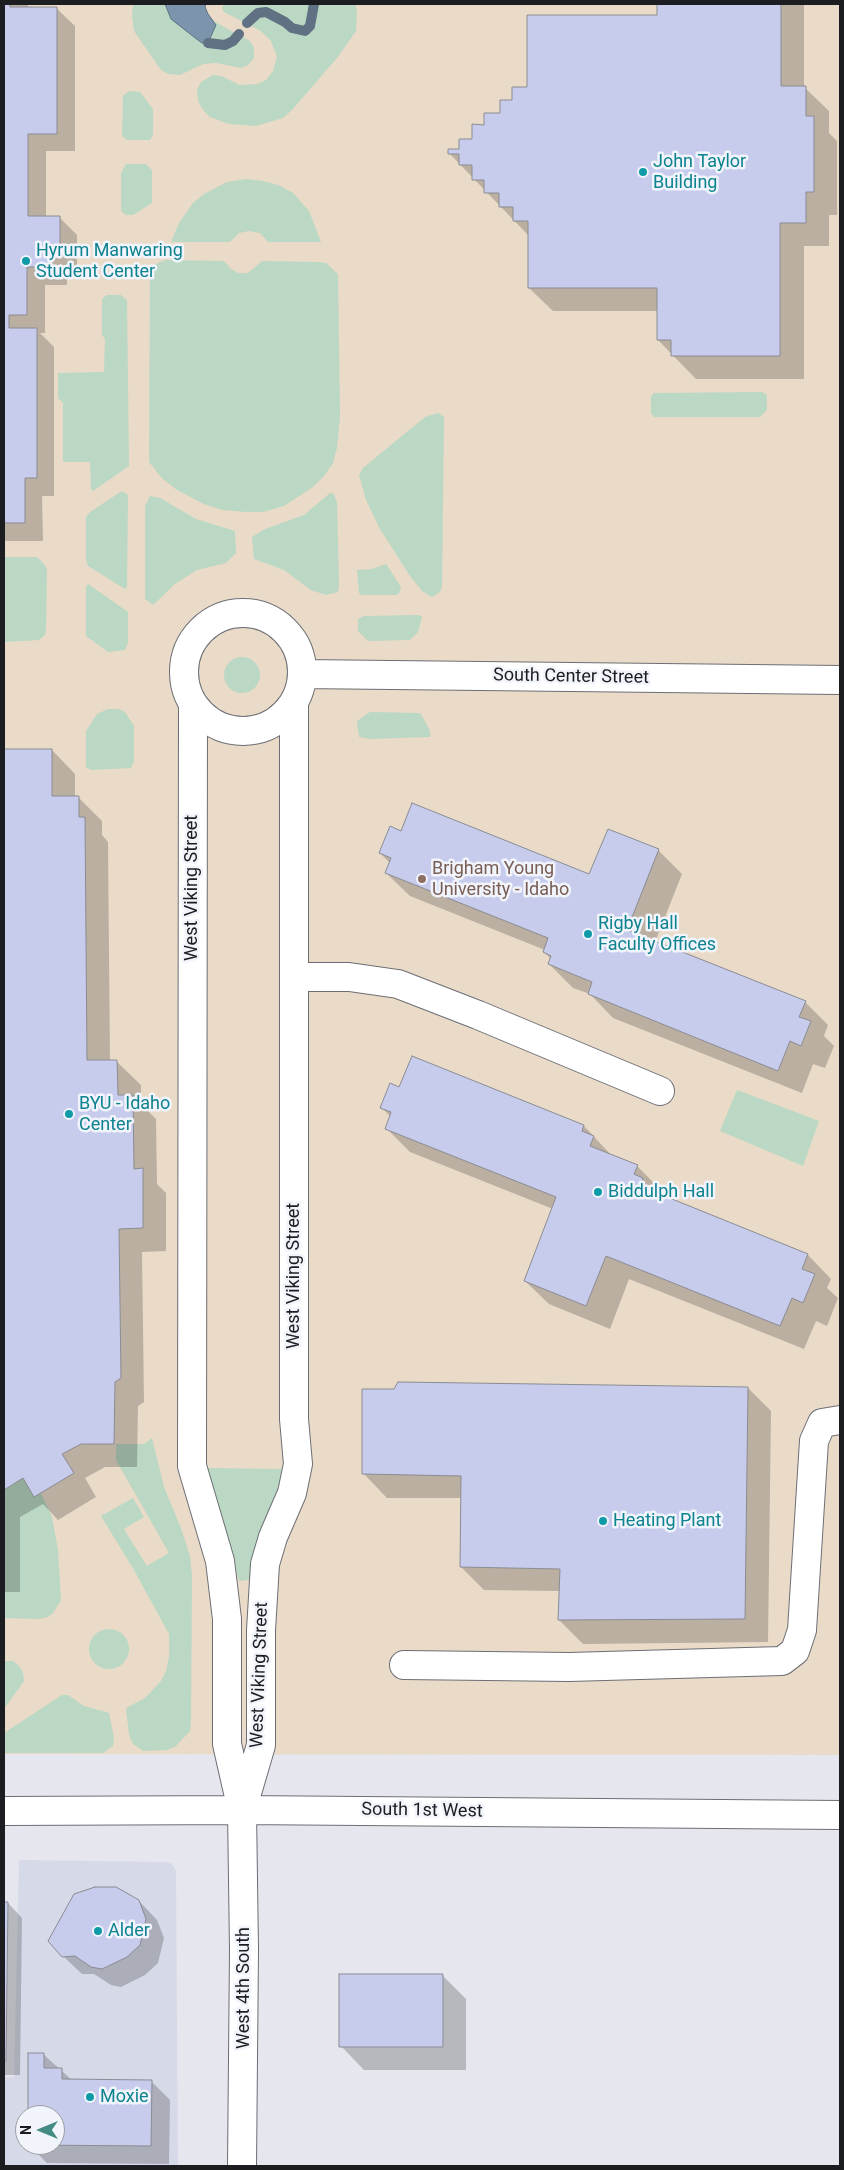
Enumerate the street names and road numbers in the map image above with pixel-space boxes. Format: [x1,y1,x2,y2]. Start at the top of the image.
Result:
street label: South Center Street [493,665,649,689]
street label: West Viking Street [181,815,203,961]
street label: West Viking Street [283,1203,305,1349]
street label: West Viking Street [247,1602,273,1748]
street label: South 1st West [361,1799,483,1823]
street label: West 4th South [233,1927,255,2049]

